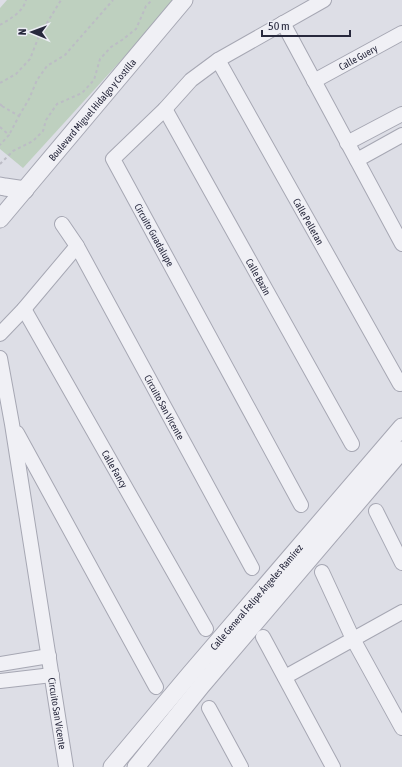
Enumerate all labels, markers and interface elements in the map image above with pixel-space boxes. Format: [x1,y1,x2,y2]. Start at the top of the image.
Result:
north arrow [12,12,52,52]
scale bar [262,12,350,38]
text: 50 m [268,19,290,33]
text: N [16,28,28,35]
street label: Calle Guery [337,42,379,72]
street label: Boulevard Miguel Hidalgo y Costilla [46,56,138,163]
street label: Calle Pelletan [291,196,326,247]
street label: Circuito Guadalupe [132,202,176,269]
street label: Calle Bazin [244,256,273,297]
street label: Circuito San Vicente [142,373,187,442]
street label: Calle Fancy [100,448,130,490]
street label: Calle General Felipe Ángeles Ramírez [208,542,305,652]
street label: Circuito San Vicente [47,677,69,750]

